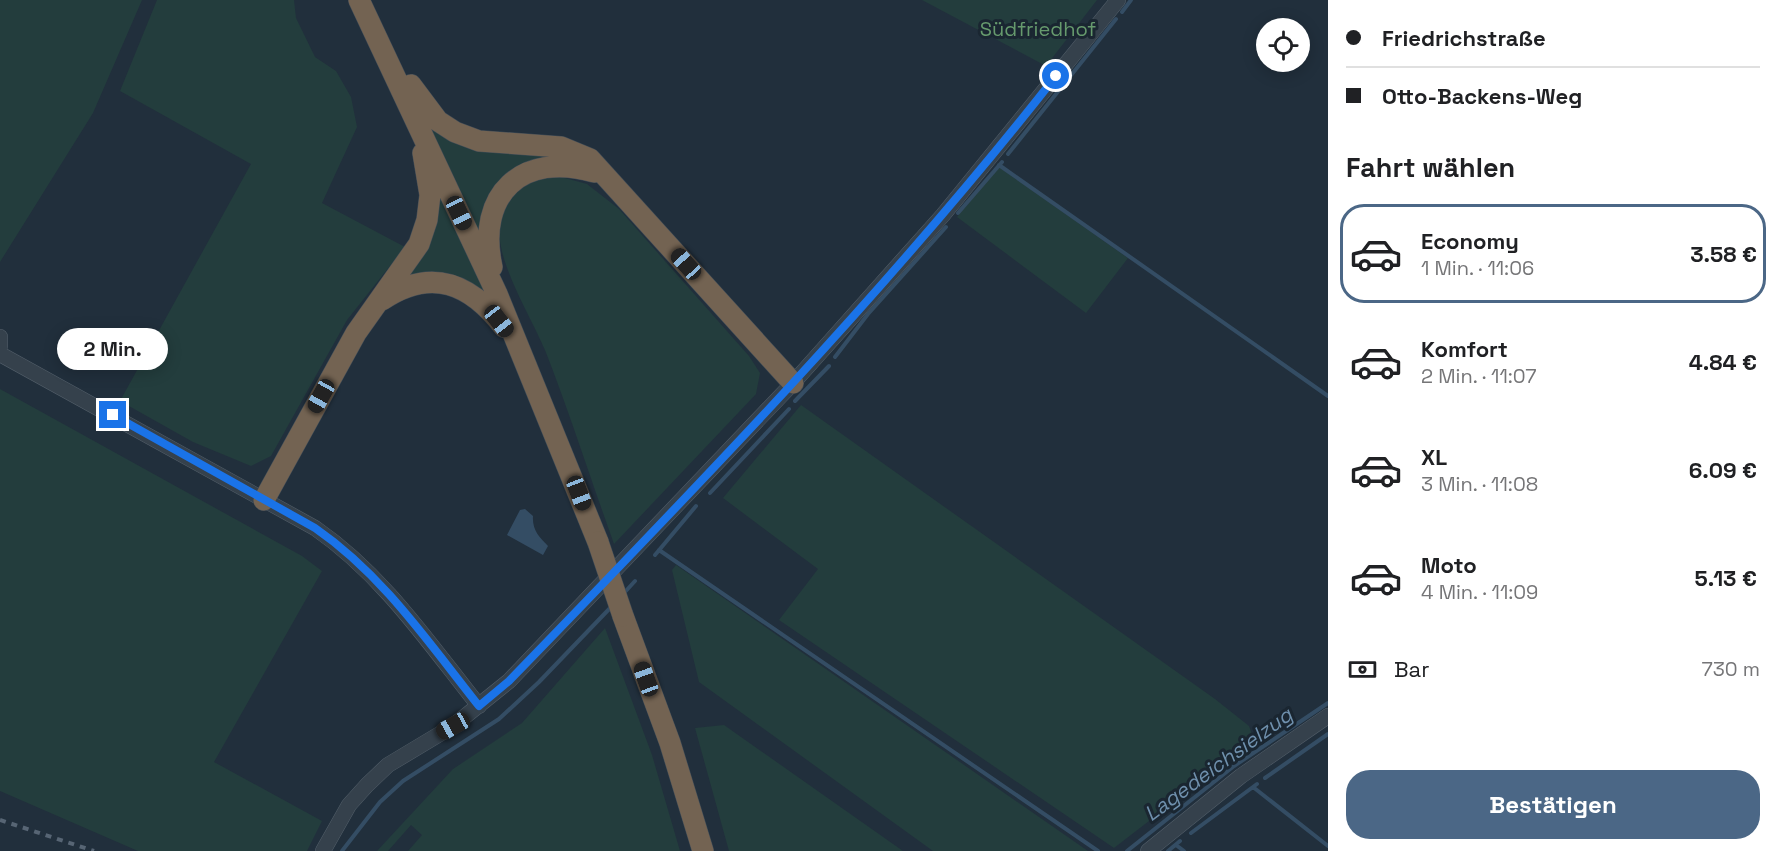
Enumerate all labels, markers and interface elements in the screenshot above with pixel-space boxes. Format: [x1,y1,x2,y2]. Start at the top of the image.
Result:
park label: Südfriedhof [980,16,1096,42]
map controls [1256,18,1310,72]
button: locate [1256,18,1310,72]
text: Friedrichstraße [1382,24,1546,52]
route start [1042,62,1069,89]
text: Otto-Backens-Weg [1382,82,1582,110]
text: Fahrt wählen [1346,150,1515,185]
car [443,193,475,233]
icon: car [1349,227,1403,281]
text: Economy [1421,227,1519,255]
text: 3.58 € [1690,240,1757,268]
car [667,245,705,283]
text: 1 Min. · 11:06 [1421,255,1534,281]
car [481,301,517,341]
callout: 2 Min. [57,328,168,370]
icon: car [1349,335,1403,389]
text: Komfort [1421,335,1508,363]
text: 2 Min. [83,336,142,362]
text: 4.84 € [1689,348,1757,376]
text: 2 Min. · 11:07 [1421,363,1537,389]
car [304,376,338,416]
route end [99,401,126,428]
icon: car [1349,443,1403,497]
text: XL [1421,443,1447,471]
text: 6.09 € [1689,456,1757,484]
text: 3 Min. · 11:08 [1421,471,1538,497]
car [564,473,594,513]
icon: car [1349,551,1403,605]
text: Moto [1421,551,1477,579]
text: 5.13 € [1695,564,1757,592]
text: 4 Min. · 11:09 [1421,579,1538,605]
icon: cash [1346,653,1379,686]
text: Bar [1394,655,1430,683]
text: 730 m [1701,656,1760,682]
car [631,659,661,699]
water label: Lagedeichsielzug [1139,700,1299,827]
car [433,709,473,743]
button: Bestätigen [1346,770,1760,839]

